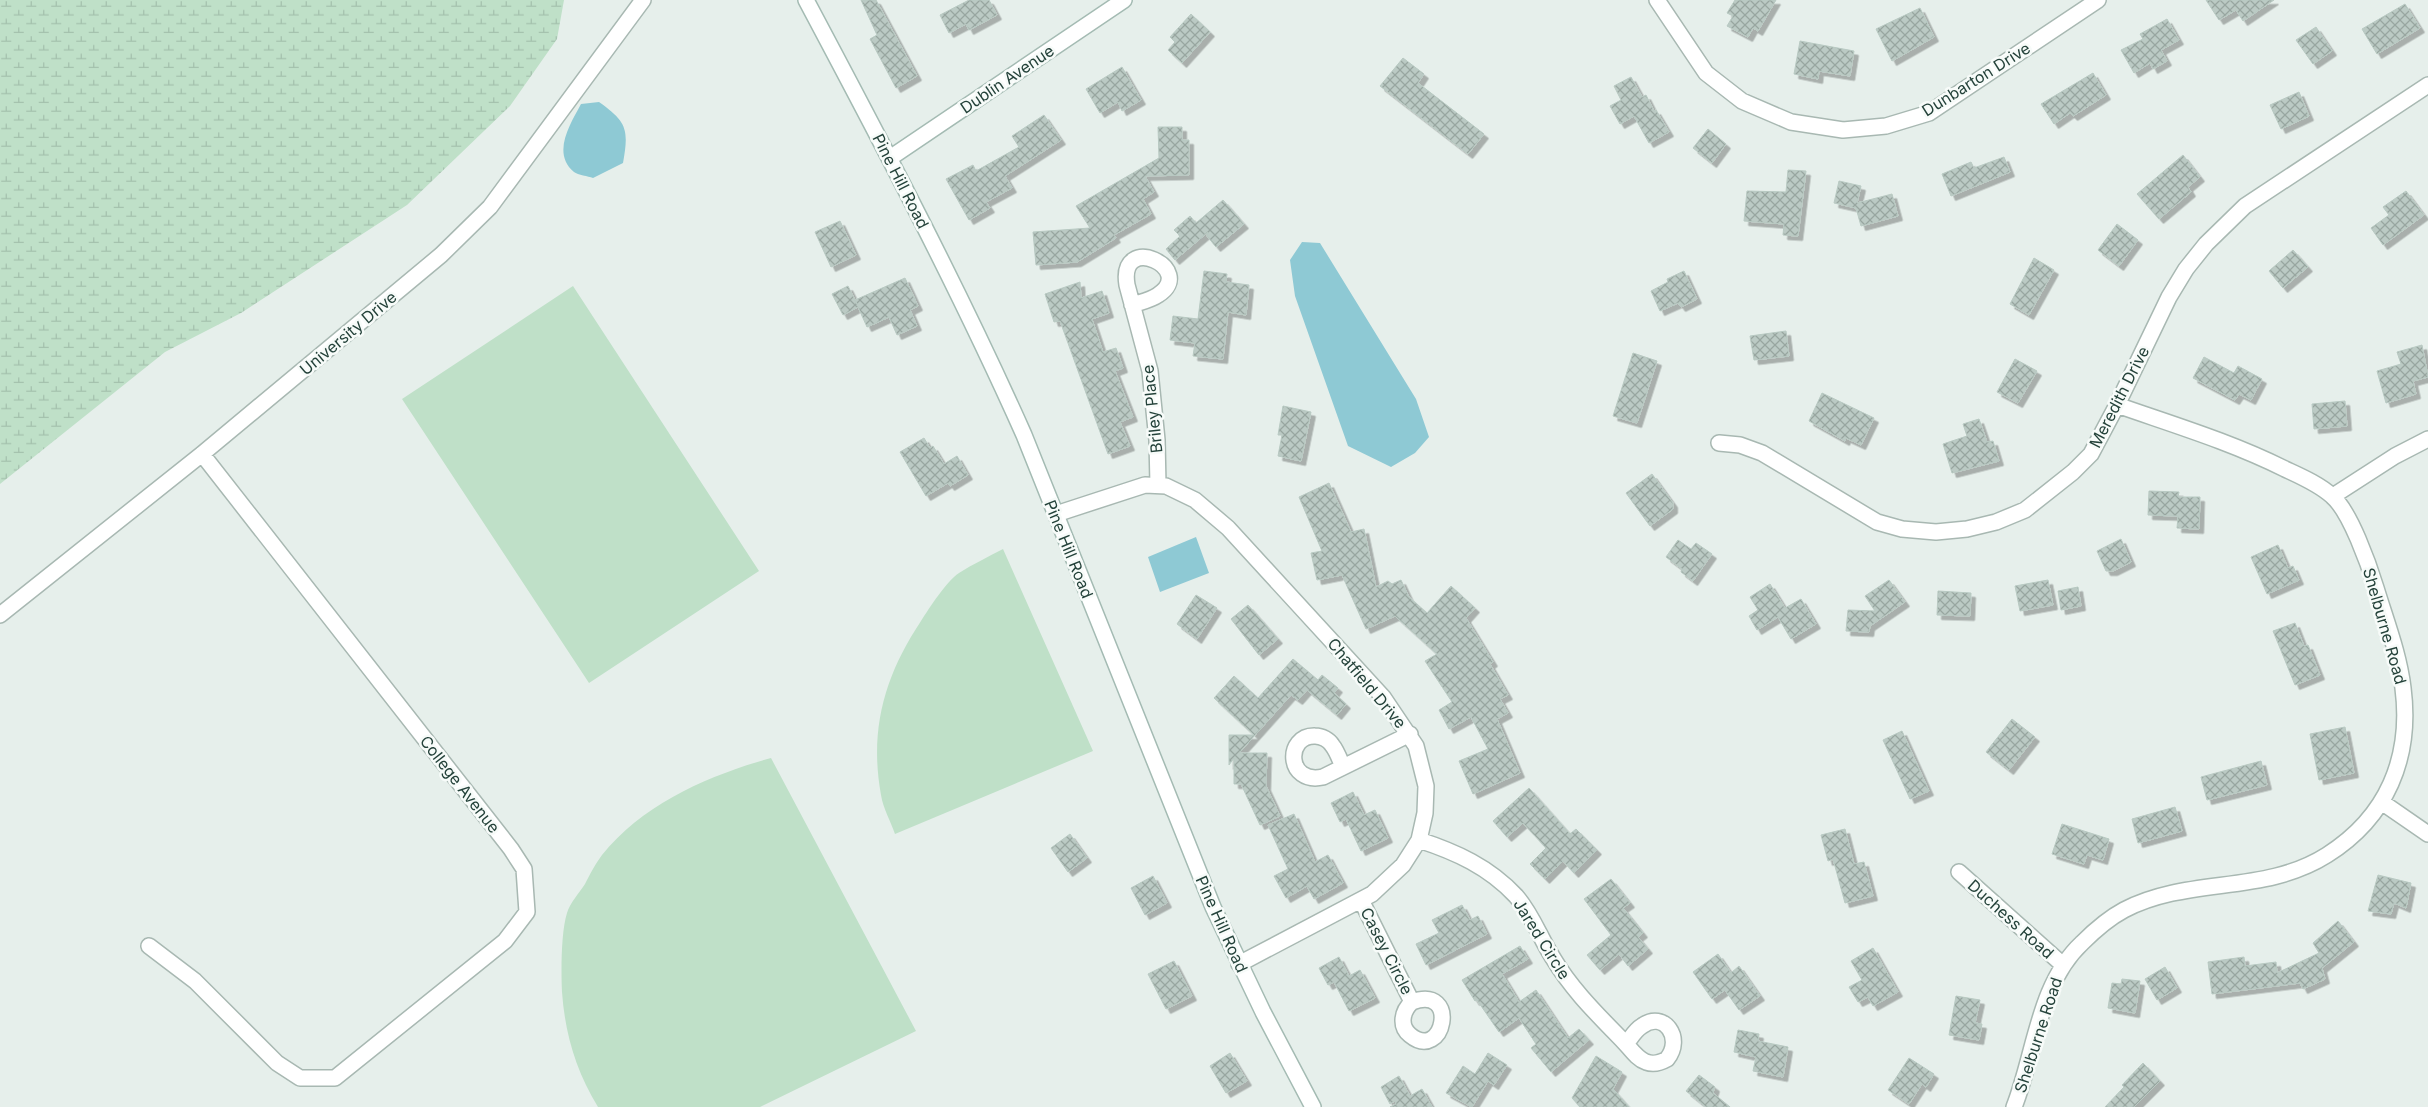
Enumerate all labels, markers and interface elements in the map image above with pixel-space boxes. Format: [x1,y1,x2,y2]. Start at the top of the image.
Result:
street label: Dunbarton Drive [1918,38,2034,120]
street label: Dublin Avenue [956,40,1058,118]
street label: Pine Hill Road [868,130,934,232]
street label: University Drive [295,287,401,379]
street label: Meredith Drive [2085,343,2153,451]
street label: Briley Place [1137,364,1167,454]
street label: Pine Hill Road [1040,497,1098,601]
street label: Shelburne Road [2359,565,2411,687]
street label: Chatfield Drive [1323,634,1411,732]
street label: College Avenue [416,731,504,837]
street label: Pine Hill Road [1192,872,1252,976]
street label: Duchess Road [1964,875,2058,963]
street label: Jared Circle [1509,895,1575,983]
street label: Casey Circle [1356,904,1418,998]
street label: Shelburne Road [2010,975,2066,1095]

